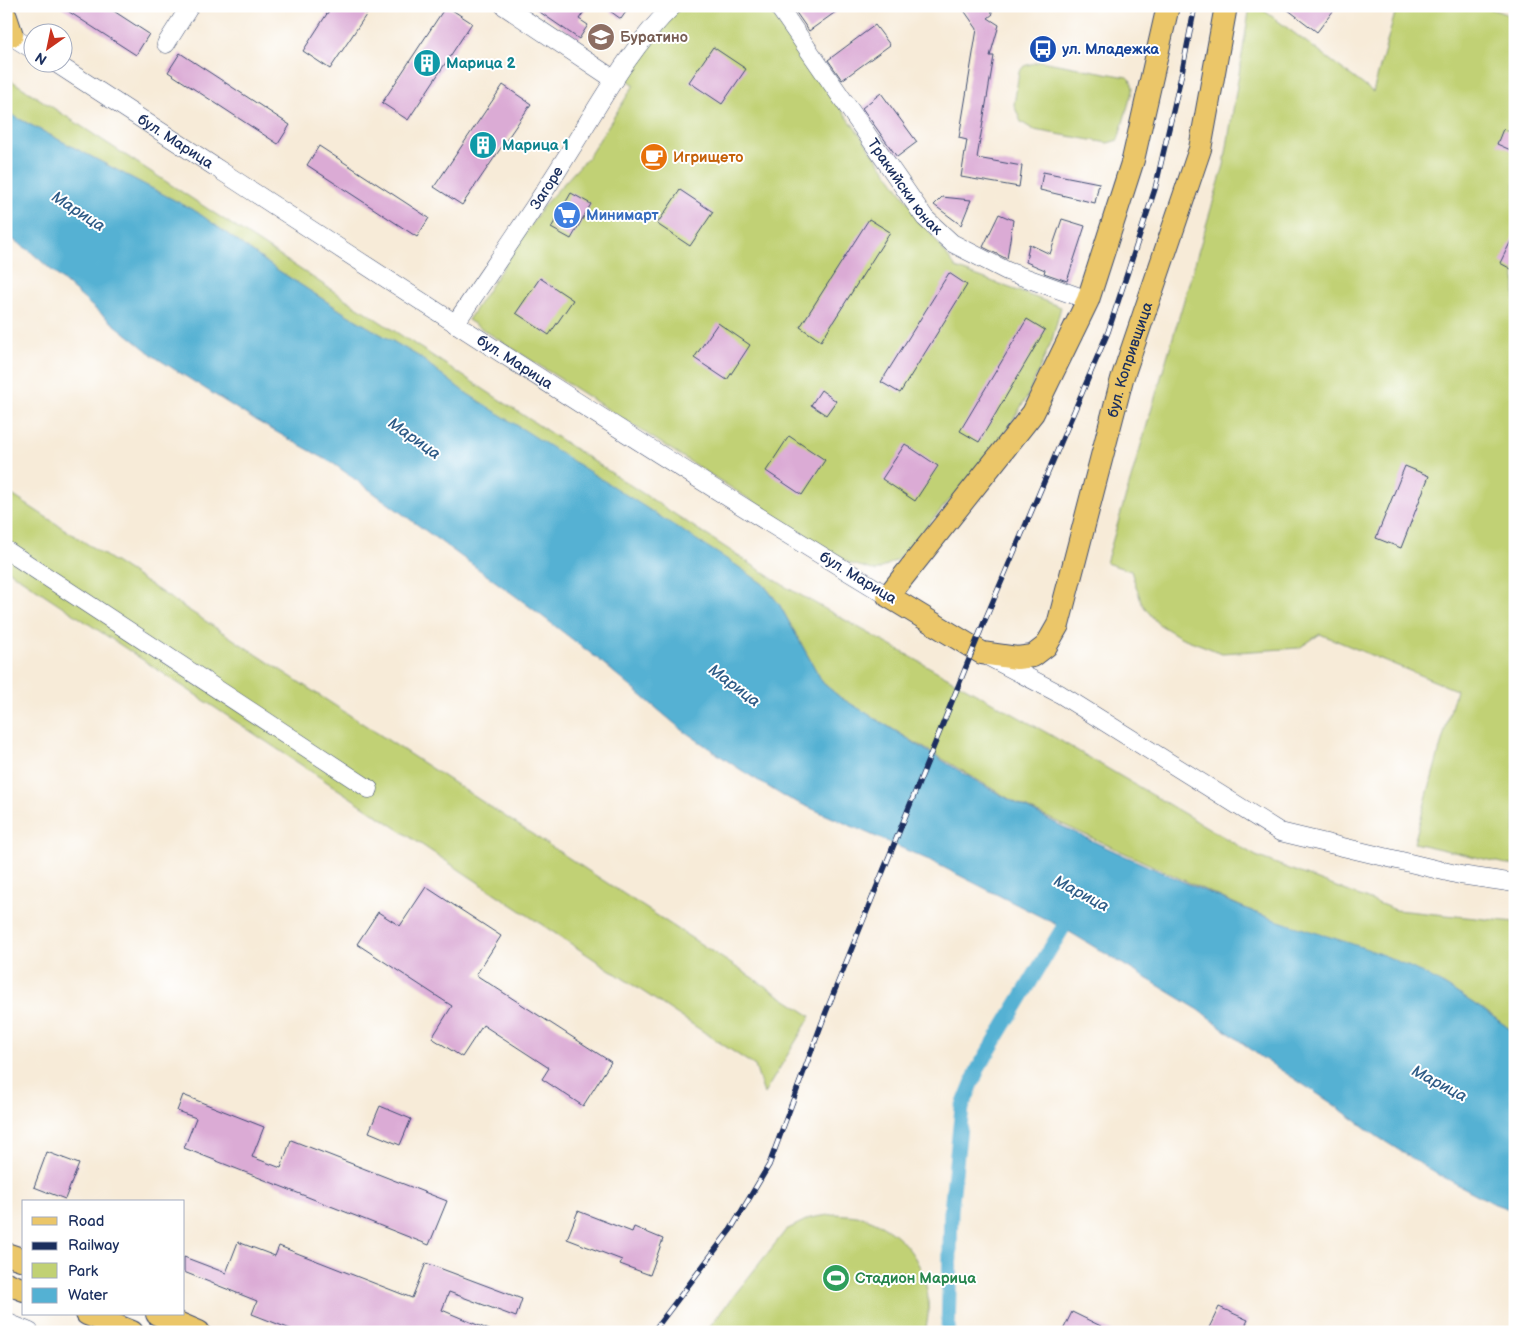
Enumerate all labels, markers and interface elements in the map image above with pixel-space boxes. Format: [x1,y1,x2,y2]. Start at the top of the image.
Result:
north arrow [22,22,72,72]
school or university icon: Буратино [586,22,616,52]
place label: Буратино [620,28,688,47]
bus stop icon: ул. Младежка [1028,34,1058,64]
place label: ул. Младежка [1062,40,1159,59]
text: N [32,48,50,68]
building icon: Марица 2 [412,48,442,78]
place label: Марица 2 [446,54,516,73]
street label: бул. Марица [134,110,217,173]
building icon: Марица 1 [468,130,498,160]
street label: Тракийски юнак [863,135,947,239]
place label: Марица 1 [502,136,569,155]
cafe icon: Игрището [639,142,669,172]
place label: Игрището [673,148,744,167]
street label: Загоре [526,163,567,213]
water label: Марица [48,188,108,236]
supermarket icon: Минимарт [552,200,582,230]
place label: Минимарт [586,206,660,225]
street label: бул. Копривщица [1103,299,1157,419]
street label: бул. Марица [473,331,557,393]
water label: Марица [384,414,444,464]
street label: бул. Марица [816,548,900,609]
water label: Марица [704,660,764,712]
water label: Марица [1050,872,1112,916]
water label: Марица [1408,1062,1470,1106]
legend [22,1200,185,1316]
text: Road [68,1212,104,1231]
text: Railway [68,1236,119,1255]
text: Park [68,1262,99,1281]
sports icon: Стадион Марица [821,1263,851,1293]
place label: Стадион Марица [855,1269,976,1288]
text: Water [68,1286,108,1305]

